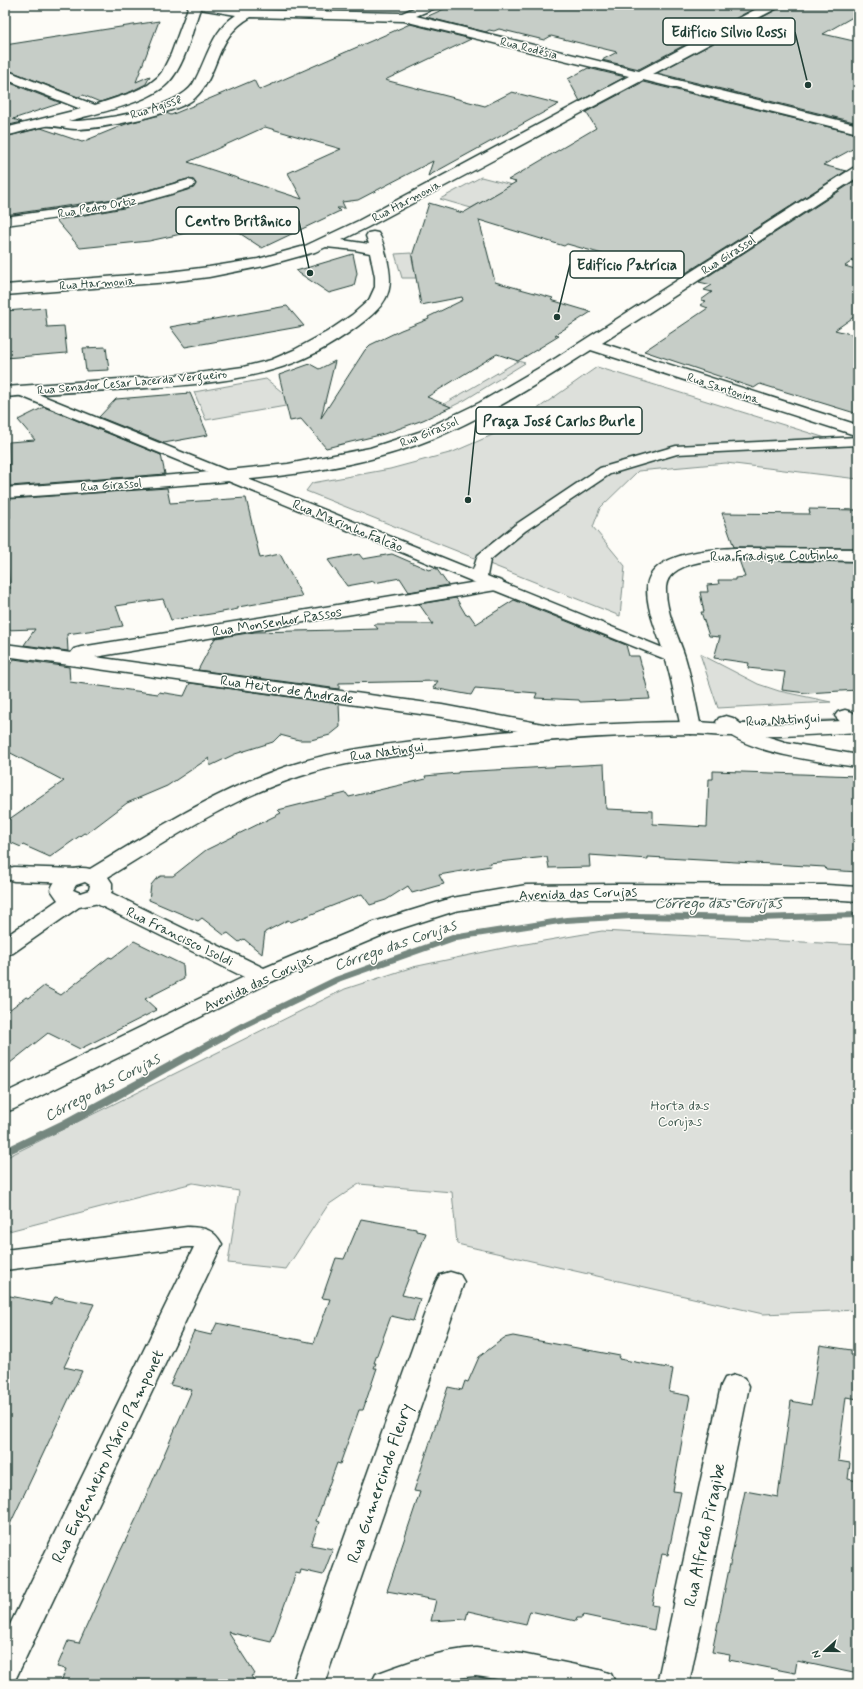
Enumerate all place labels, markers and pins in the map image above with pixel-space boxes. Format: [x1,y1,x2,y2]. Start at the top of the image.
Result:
callout: Edifício Silvio Rossi [663,18,795,45]
callout: Centro Britânico [176,207,299,234]
callout: Edifício Patrícia [570,251,684,278]
callout: Praça José Carlos Burle [476,407,642,434]

